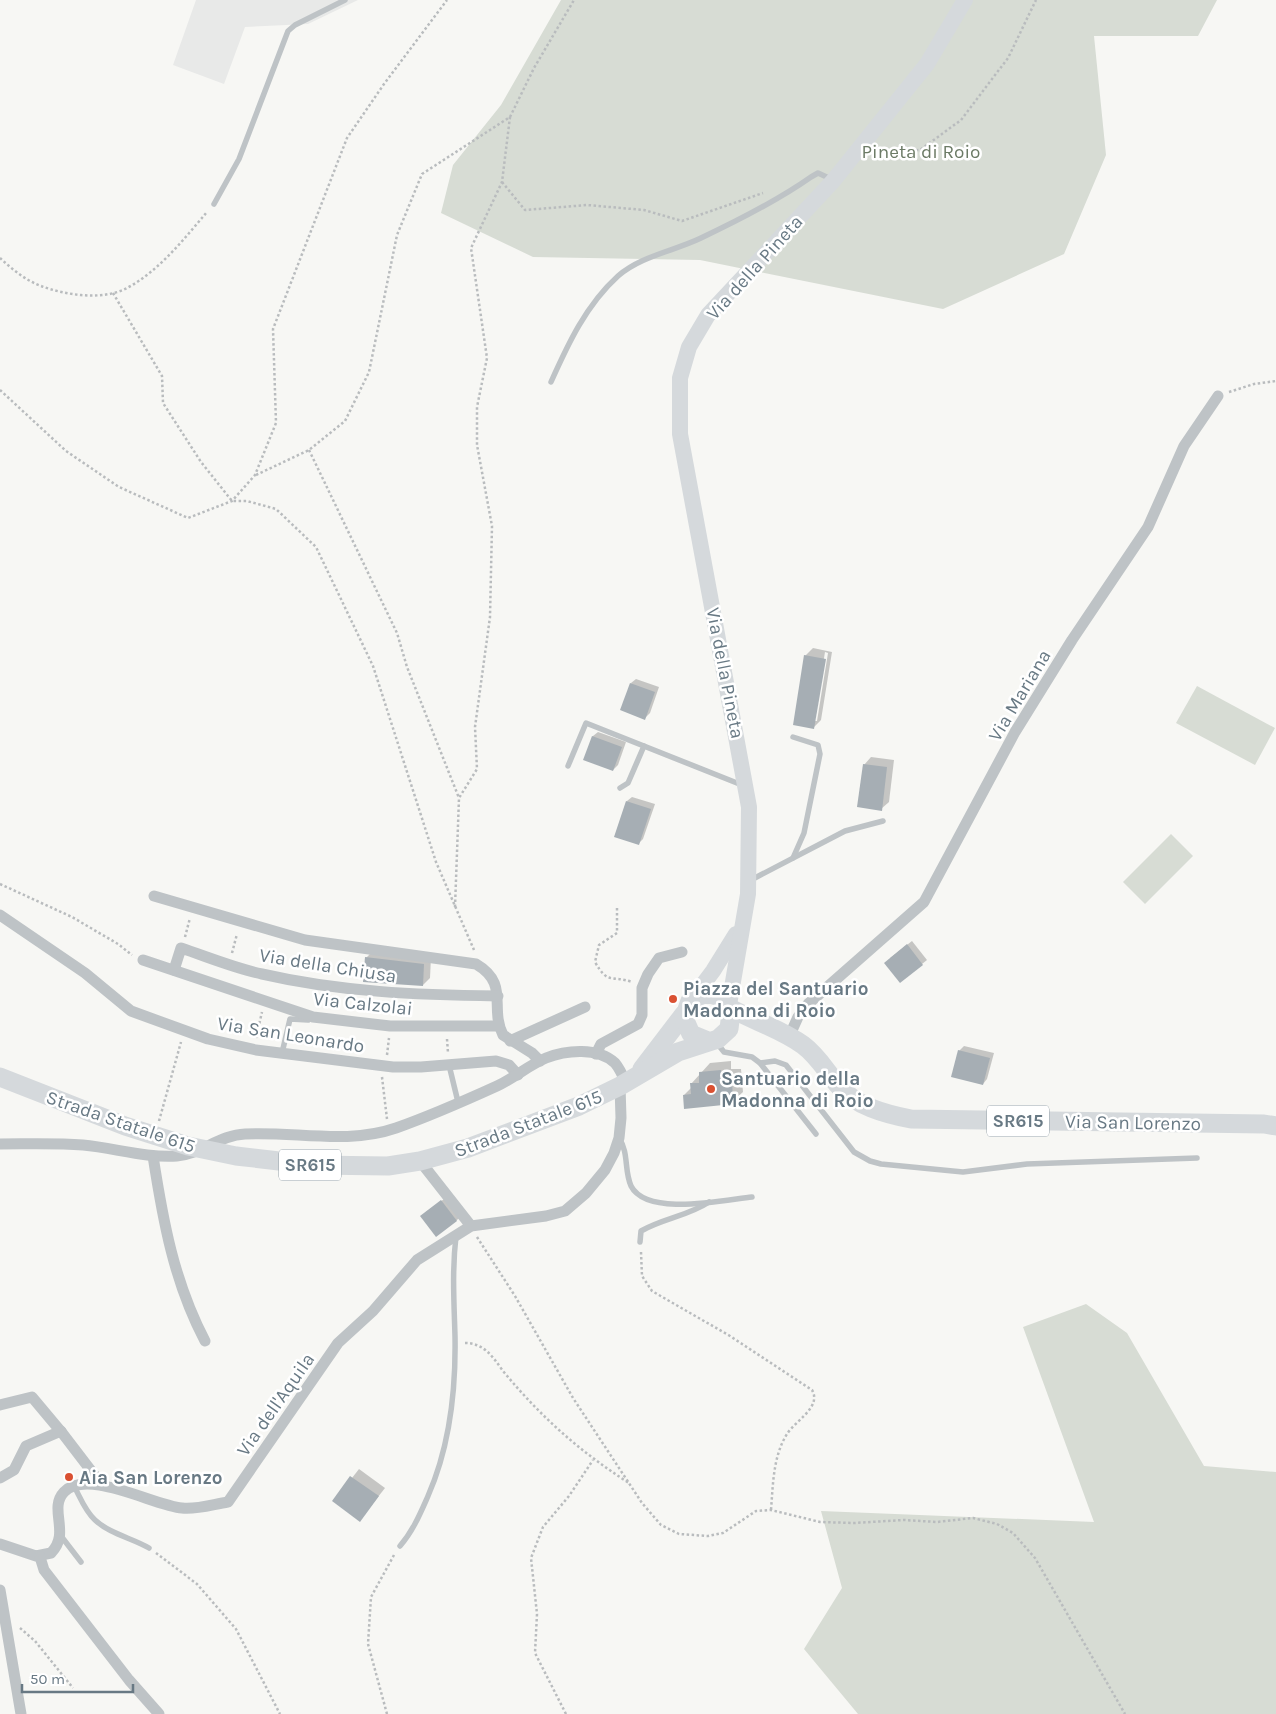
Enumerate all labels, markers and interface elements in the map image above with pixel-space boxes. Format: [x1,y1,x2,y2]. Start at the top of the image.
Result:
park label: Pineta di Roio [861,141,981,163]
street label: Via della Pineta [702,211,807,324]
street label: Via della Pineta [702,606,749,741]
street label: Via Mariana [984,646,1056,745]
street label: Via della Chiusa [258,944,398,988]
place label: Piazza del Santuario Madonna di Roio [683,978,868,1022]
street label: Via Calzolai [312,988,414,1020]
marker: Piazza del Santuario Madonna di Roio [667,993,679,1005]
street label: Via San Leonardo [216,1012,366,1057]
place label: Santuario della Madonna di Roio [721,1068,873,1112]
marker: Santuario della Madonna di Roio [705,1083,717,1095]
street label: Strada Statale 615 [43,1086,198,1158]
street label: Strada Statale 615 [451,1086,605,1162]
road number: SR615 [987,1106,1049,1136]
street label: Via San Lorenzo [1065,1111,1201,1135]
road number: SR615 [279,1150,341,1180]
street label: Via dell'Aquila [232,1349,319,1460]
place label: Aia San Lorenzo [79,1467,223,1489]
marker: Aia San Lorenzo [63,1471,75,1483]
scale bar [22,1662,134,1694]
text: 50 m [30,1670,65,1688]

